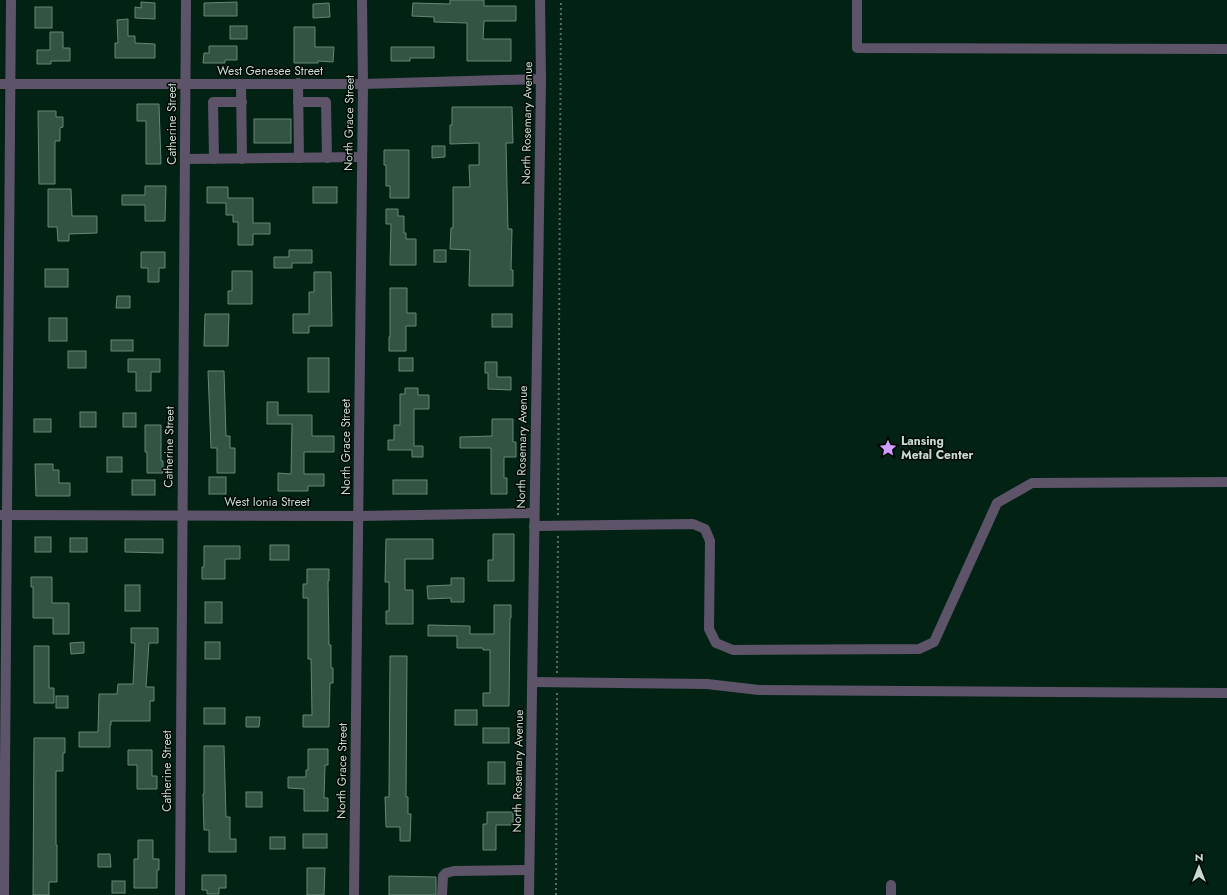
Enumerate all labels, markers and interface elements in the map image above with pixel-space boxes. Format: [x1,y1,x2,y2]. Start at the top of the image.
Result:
street label: North Rosemary Avenue [517,61,537,185]
street label: West Genesee Street [217,62,323,80]
street label: North Grace Street [339,75,359,171]
street label: Catherine Street [163,83,181,165]
street label: North Rosemary Avenue [512,385,532,509]
street label: North Grace Street [337,399,355,495]
street label: Catherine Street [159,406,179,488]
place label: Lansing Metal Center [901,432,974,464]
place icon: Lansing Metal Center [878,438,898,458]
street label: West Ionia Street [224,493,310,511]
street label: North Rosemary Avenue [508,709,528,833]
street label: North Grace Street [332,723,352,819]
street label: Catherine Street [158,730,176,812]
north arrow [1179,847,1219,887]
text: N [1195,849,1203,865]

